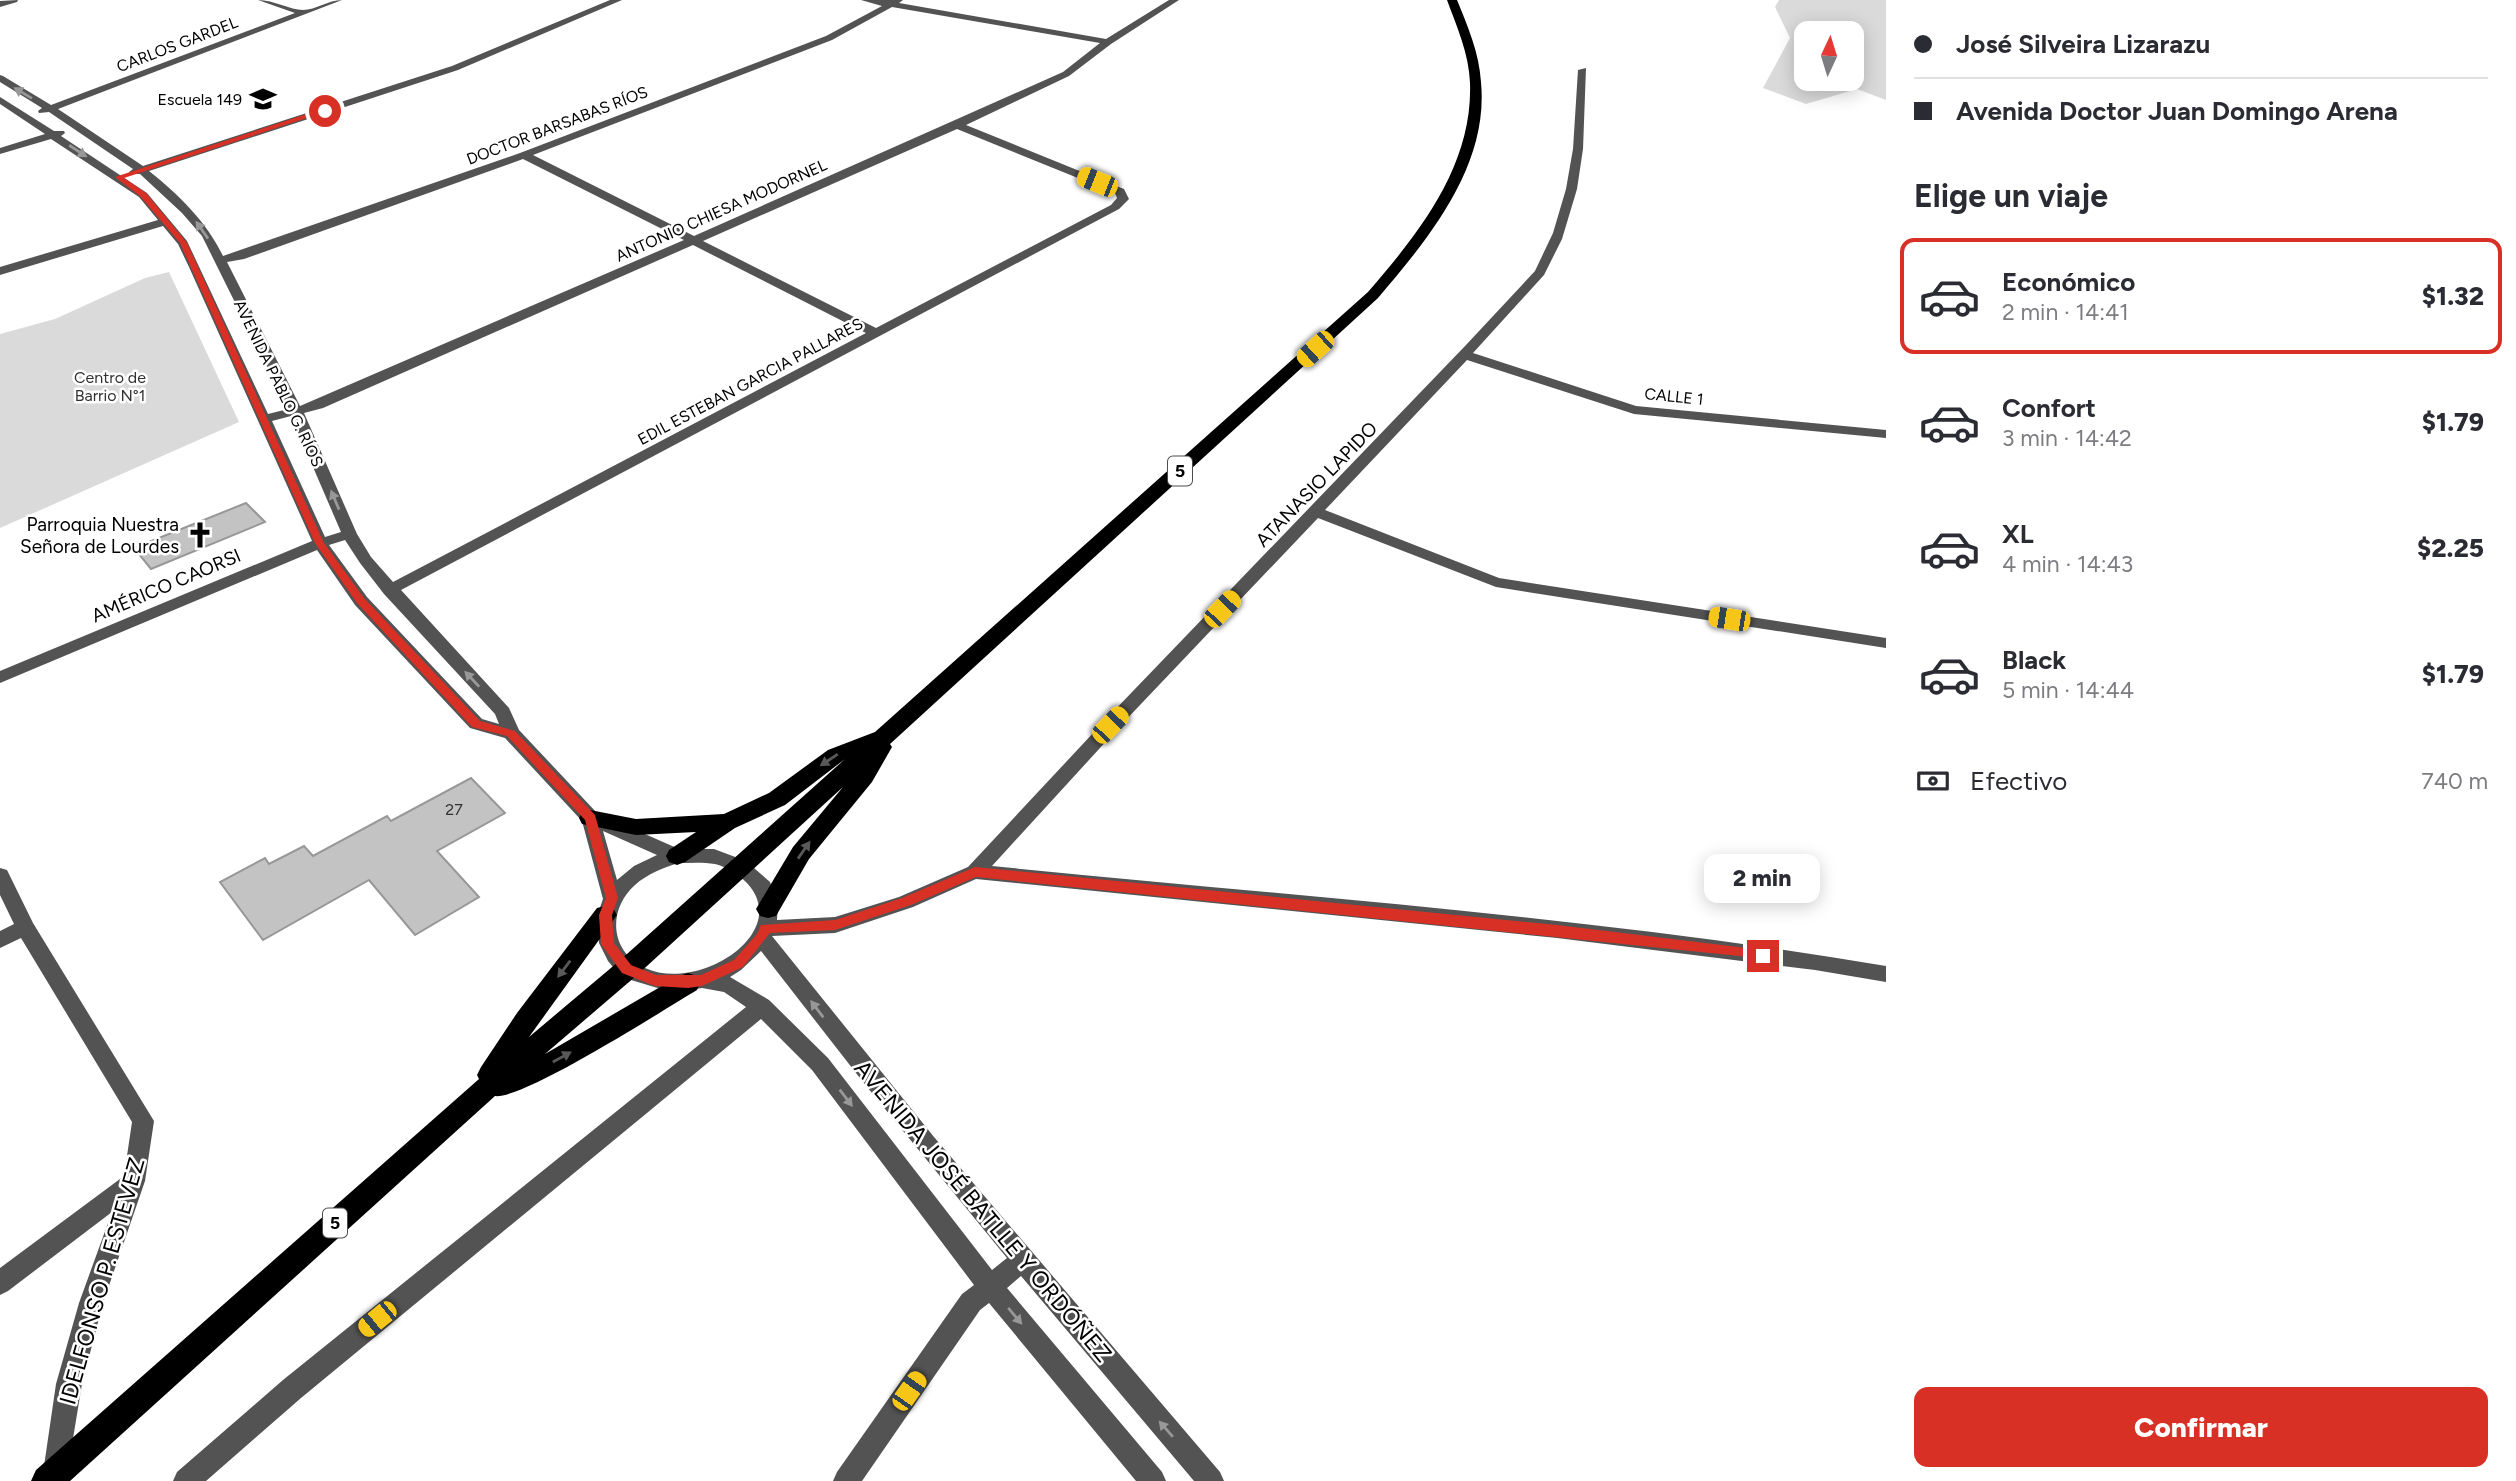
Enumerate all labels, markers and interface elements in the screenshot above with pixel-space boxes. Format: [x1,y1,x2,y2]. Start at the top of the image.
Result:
street label: CARLOS GARDEL [114,12,241,76]
north arrow [1794,21,1864,91]
map controls [1794,21,1864,91]
text: José Silveira Lizarazu [1956,28,2210,60]
street label: DOCTOR BARSABAS RÍOS [464,82,651,169]
school or university icon: Escuela 149 [248,84,278,114]
one-way arrow [14,86,33,99]
place label: Escuela 149 [158,90,242,109]
route start [309,95,341,127]
text: Avenida Doctor Juan Domingo Arena [1956,95,2398,127]
one-way arrow [68,144,87,157]
street label: ANTONIO CHIESA MODORNEL [613,155,830,266]
car [1074,164,1121,200]
text: Elige un viaje [1914,177,2108,215]
one-way arrow [196,220,209,240]
icon: car [1918,265,1981,328]
text: Económico [2002,266,2135,298]
text: $1.32 [2422,280,2484,312]
street label: AVENIDA PABLO G. RÍOS [230,297,327,470]
text: 2 min · 14:41 [2002,298,2129,326]
street label: EDIL ESTEBAN GARCIA PALLARES [634,314,866,449]
car [1293,327,1338,371]
park label: Centro de Barrio N°1 [74,368,146,405]
street label: CALLE 1 [1644,384,1704,409]
icon: car [1918,391,1981,454]
text: Confort [2002,392,2096,424]
text: $1.79 [2422,406,2484,438]
street label: ATANASIO LAPIDO [1251,417,1382,552]
text: 3 min · 14:42 [2002,424,2132,452]
road number: 5 [1168,457,1192,486]
one-way arrow [329,489,340,510]
place label: Parroquia Nuestra Señora de Lourdes [20,513,179,558]
icon: car [1918,517,1981,580]
text: XL [2002,518,2034,550]
church icon: Parroquia Nuestra Señora de Lourdes [185,520,215,550]
text: $2.25 [2417,532,2484,564]
street label: AMÉRICO CAORSI [88,544,244,627]
text: 4 min · 14:43 [2002,550,2133,578]
car [1200,587,1245,631]
car [1707,605,1752,633]
icon: car [1918,643,1981,706]
text: Black [2002,644,2066,676]
text: $1.79 [2422,658,2484,690]
one-way arrow [465,671,481,688]
text: 5 min · 14:44 [2002,676,2134,704]
car [1088,703,1133,747]
one-way arrow [819,754,839,767]
icon: cash [1914,762,1952,800]
text: Efectivo [1970,765,2067,797]
text: 740 m [2421,767,2488,795]
house number: 27 [445,800,463,819]
one-way arrow [797,841,811,859]
callout: 2 min [1705,855,1821,904]
text: 2 min [1733,864,1791,892]
route end [1747,940,1779,972]
one-way arrow [557,960,572,978]
one-way arrow [810,1001,825,1019]
one-way arrow [552,1051,572,1063]
street label: AVENIDA JOSÉ BATLLE Y ORDÓÑEZ [848,1054,1118,1368]
one-way arrow [838,1089,852,1107]
street label: IDELFONSO P. ESTEVEZ [53,1154,151,1408]
road number: 5 [323,1208,347,1238]
car [355,1298,400,1340]
one-way arrow [1007,1308,1022,1325]
car [889,1368,930,1414]
button: Confirmar [1914,1387,2488,1467]
one-way arrow [1158,1420,1174,1438]

